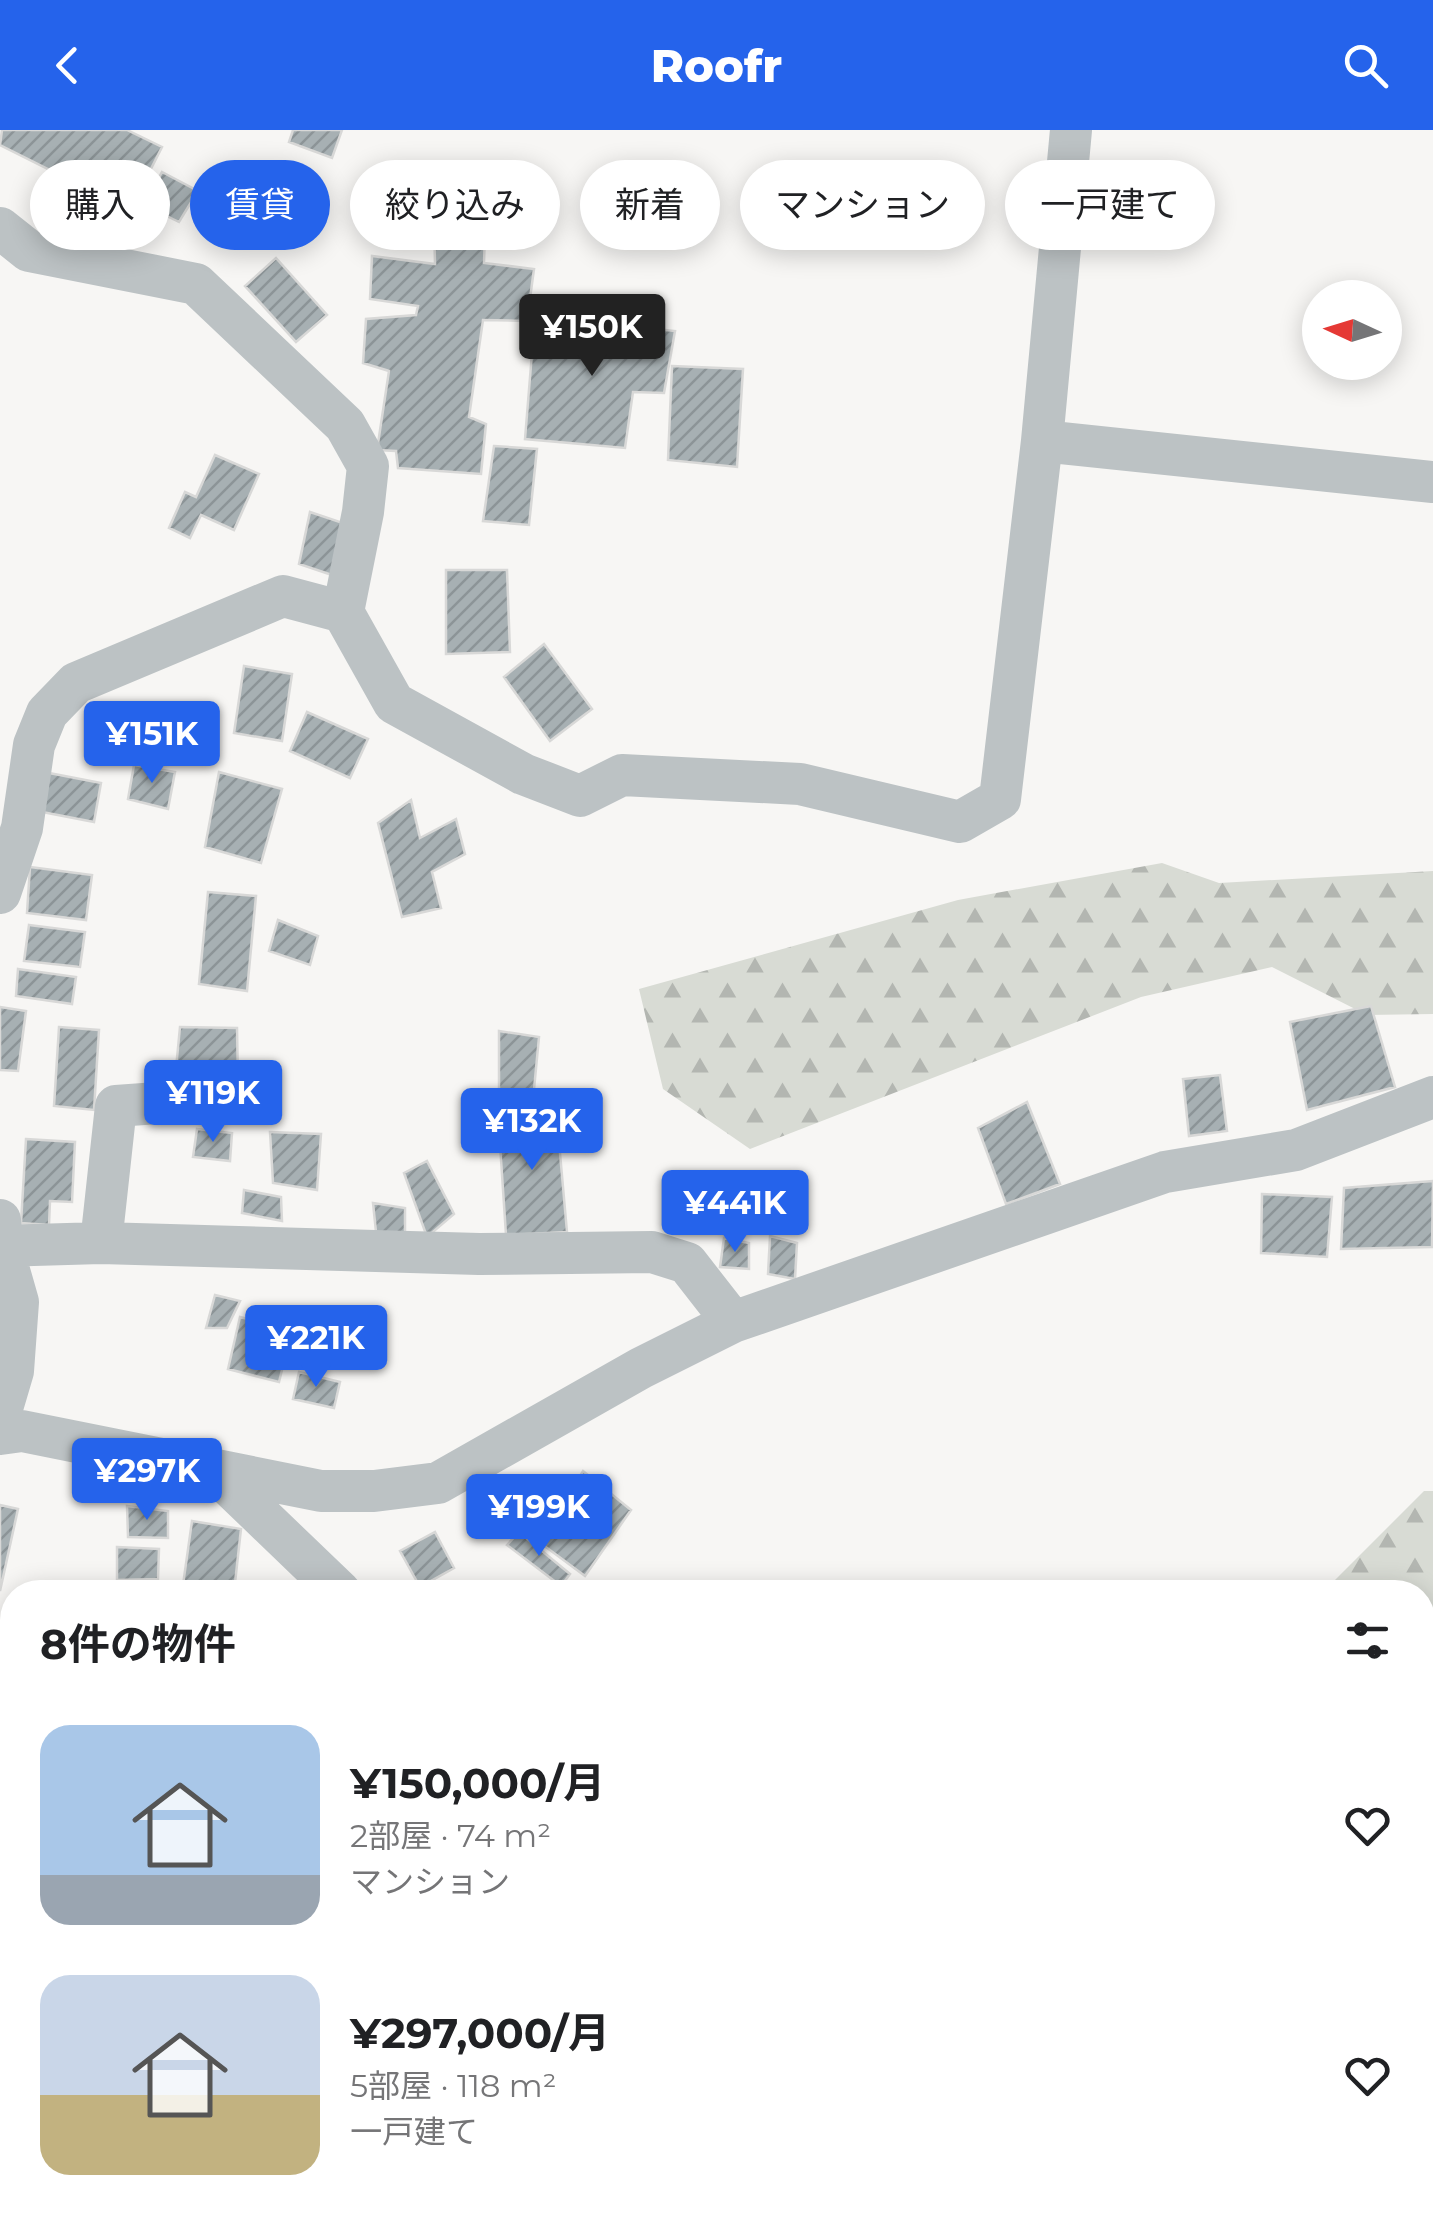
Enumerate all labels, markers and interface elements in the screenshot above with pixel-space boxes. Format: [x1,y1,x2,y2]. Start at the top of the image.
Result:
icon: back [40,38,95,93]
text: Roofr [651,38,782,93]
icon: search [1338,38,1393,93]
chip: 購入 [30,160,170,250]
chip: 賃貸 [190,160,330,250]
chip: 絞り込み [350,160,560,250]
chip: 新着 [580,160,720,250]
chip: マンション [740,160,985,250]
chip: 一戸建て [1005,160,1215,250]
north arrow [1302,280,1402,380]
map controls [1302,280,1402,380]
pin: ¥150K [522,294,662,379]
text: ¥150K [541,307,643,346]
pin: ¥151K [82,701,222,786]
text: ¥151K [106,714,198,753]
pin: ¥119K [143,1060,283,1145]
text: ¥119K [166,1073,260,1112]
pin: ¥132K [462,1088,602,1173]
text: ¥132K [483,1101,581,1140]
pin: ¥441K [665,1170,805,1255]
text: ¥441K [684,1183,786,1222]
pin: ¥221K [246,1305,386,1390]
text: ¥221K [267,1318,365,1357]
pin: ¥297K [77,1438,217,1523]
text: ¥297K [94,1451,200,1490]
pin: ¥199K [469,1474,609,1559]
text: ¥199K [488,1487,590,1526]
icon: filters [1340,1613,1395,1668]
text: 8件の物件 [40,1618,236,1670]
text: ¥150,000/月 [350,1757,605,1809]
icon: home [120,1765,240,1885]
icon: heart [1340,1798,1395,1853]
text: 2部屋 · 74 m² [350,1816,551,1855]
text: マンション [350,1862,510,1901]
text: ¥297,000/月 [350,2007,610,2059]
icon: home [120,2015,240,2135]
icon: heart [1340,2048,1395,2103]
text: 5部屋 · 118 m² [350,2066,557,2105]
text: 一戸建て [350,2112,478,2151]

